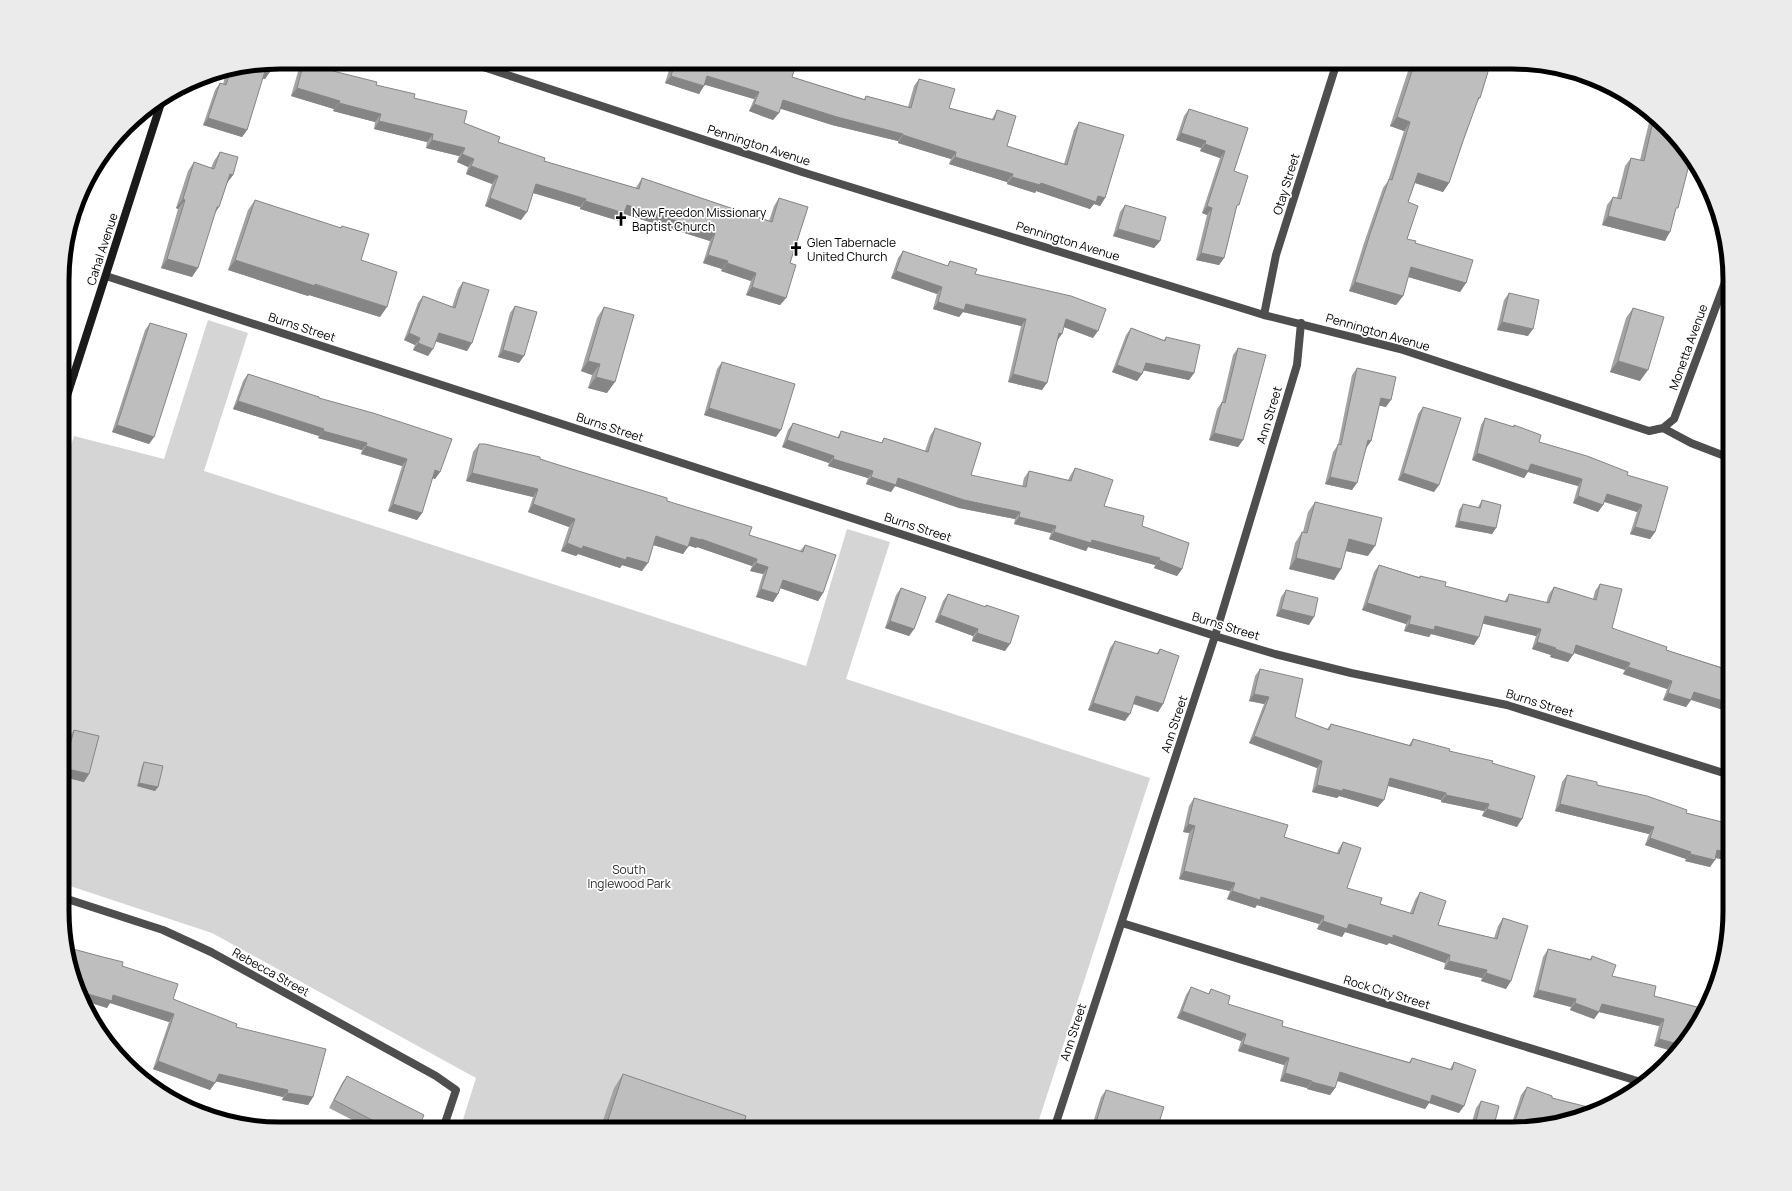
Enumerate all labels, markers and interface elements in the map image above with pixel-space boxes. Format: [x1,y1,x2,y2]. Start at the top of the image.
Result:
street label: Pennington Avenue [705,120,813,170]
street label: Otay Street [1269,151,1304,217]
place label: New Freedon Missionary Baptist Church [632,204,767,235]
street label: Cahal Avenue [82,211,122,287]
church icon: New Freedon Missionary Baptist Church [613,211,629,227]
street label: Pennington Avenue [1014,217,1122,265]
place label: Glen Tabernacle United Church [807,234,896,265]
church icon: Glen Tabernacle United Church [788,241,804,257]
street label: Monetta Avenue [1665,302,1711,392]
street label: Burns Street [266,308,338,346]
street label: Pennington Avenue [1324,309,1432,355]
street label: Ann Street [1252,384,1286,446]
street label: Burns Street [574,408,646,446]
street label: Burns Street [882,508,954,546]
street label: Burns Street [1190,608,1262,644]
street label: Burns Street [1504,685,1576,721]
street label: Ann Street [1157,693,1191,755]
park label: South Inglewood Park [587,861,672,892]
street label: Rebecca Street [229,944,313,1000]
street label: Rock City Street [1342,971,1433,1013]
street label: Ann Street [1056,1001,1090,1063]

